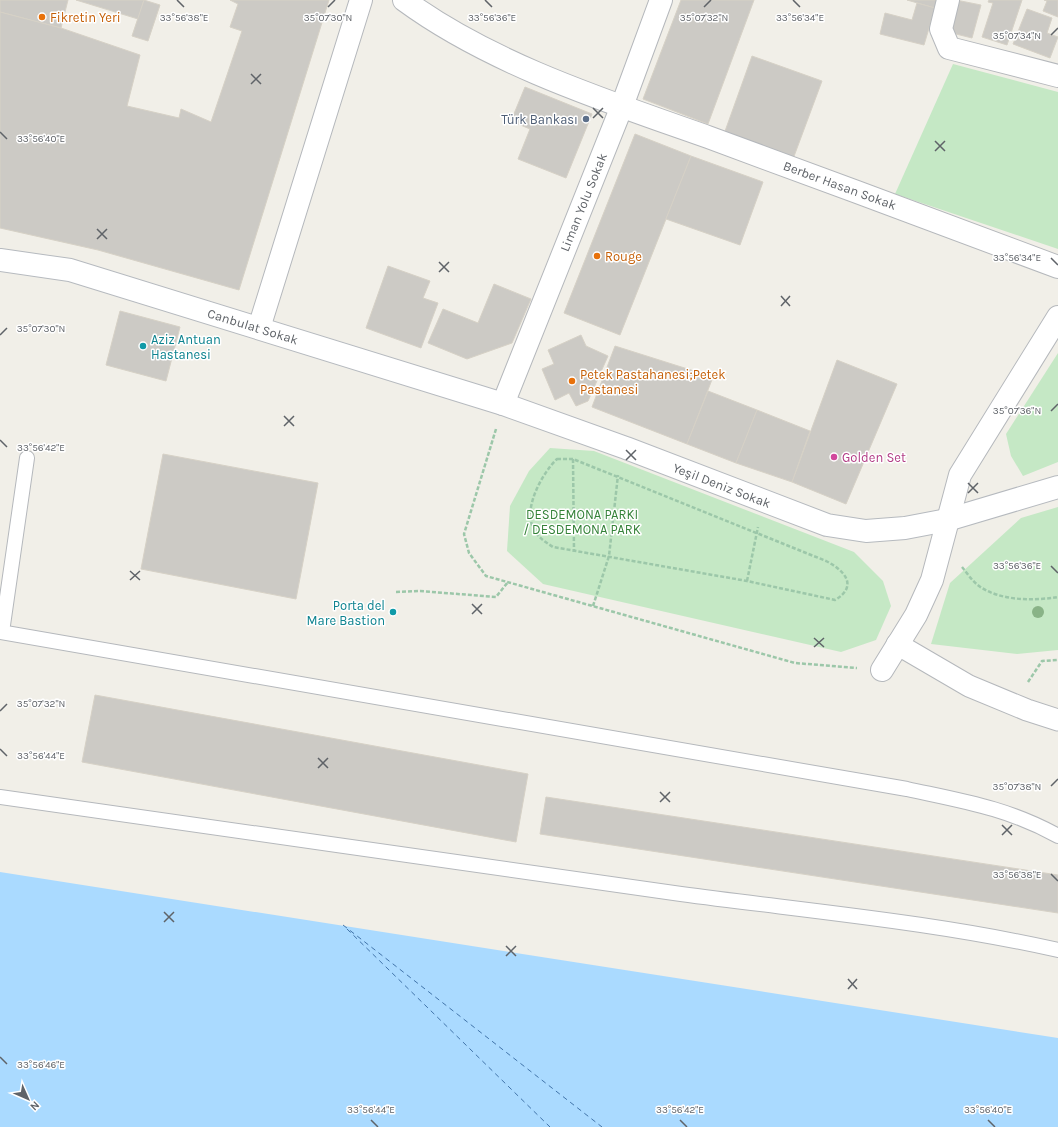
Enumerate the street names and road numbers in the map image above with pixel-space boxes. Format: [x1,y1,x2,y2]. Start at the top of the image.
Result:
street label: Liman Yolu Sokak [557,151,610,254]
street label: Berber Hasan Sokak [781,158,898,213]
street label: Canbulat Sokak [206,306,300,347]
street label: Yeşil Deniz Sokak [671,460,773,511]

